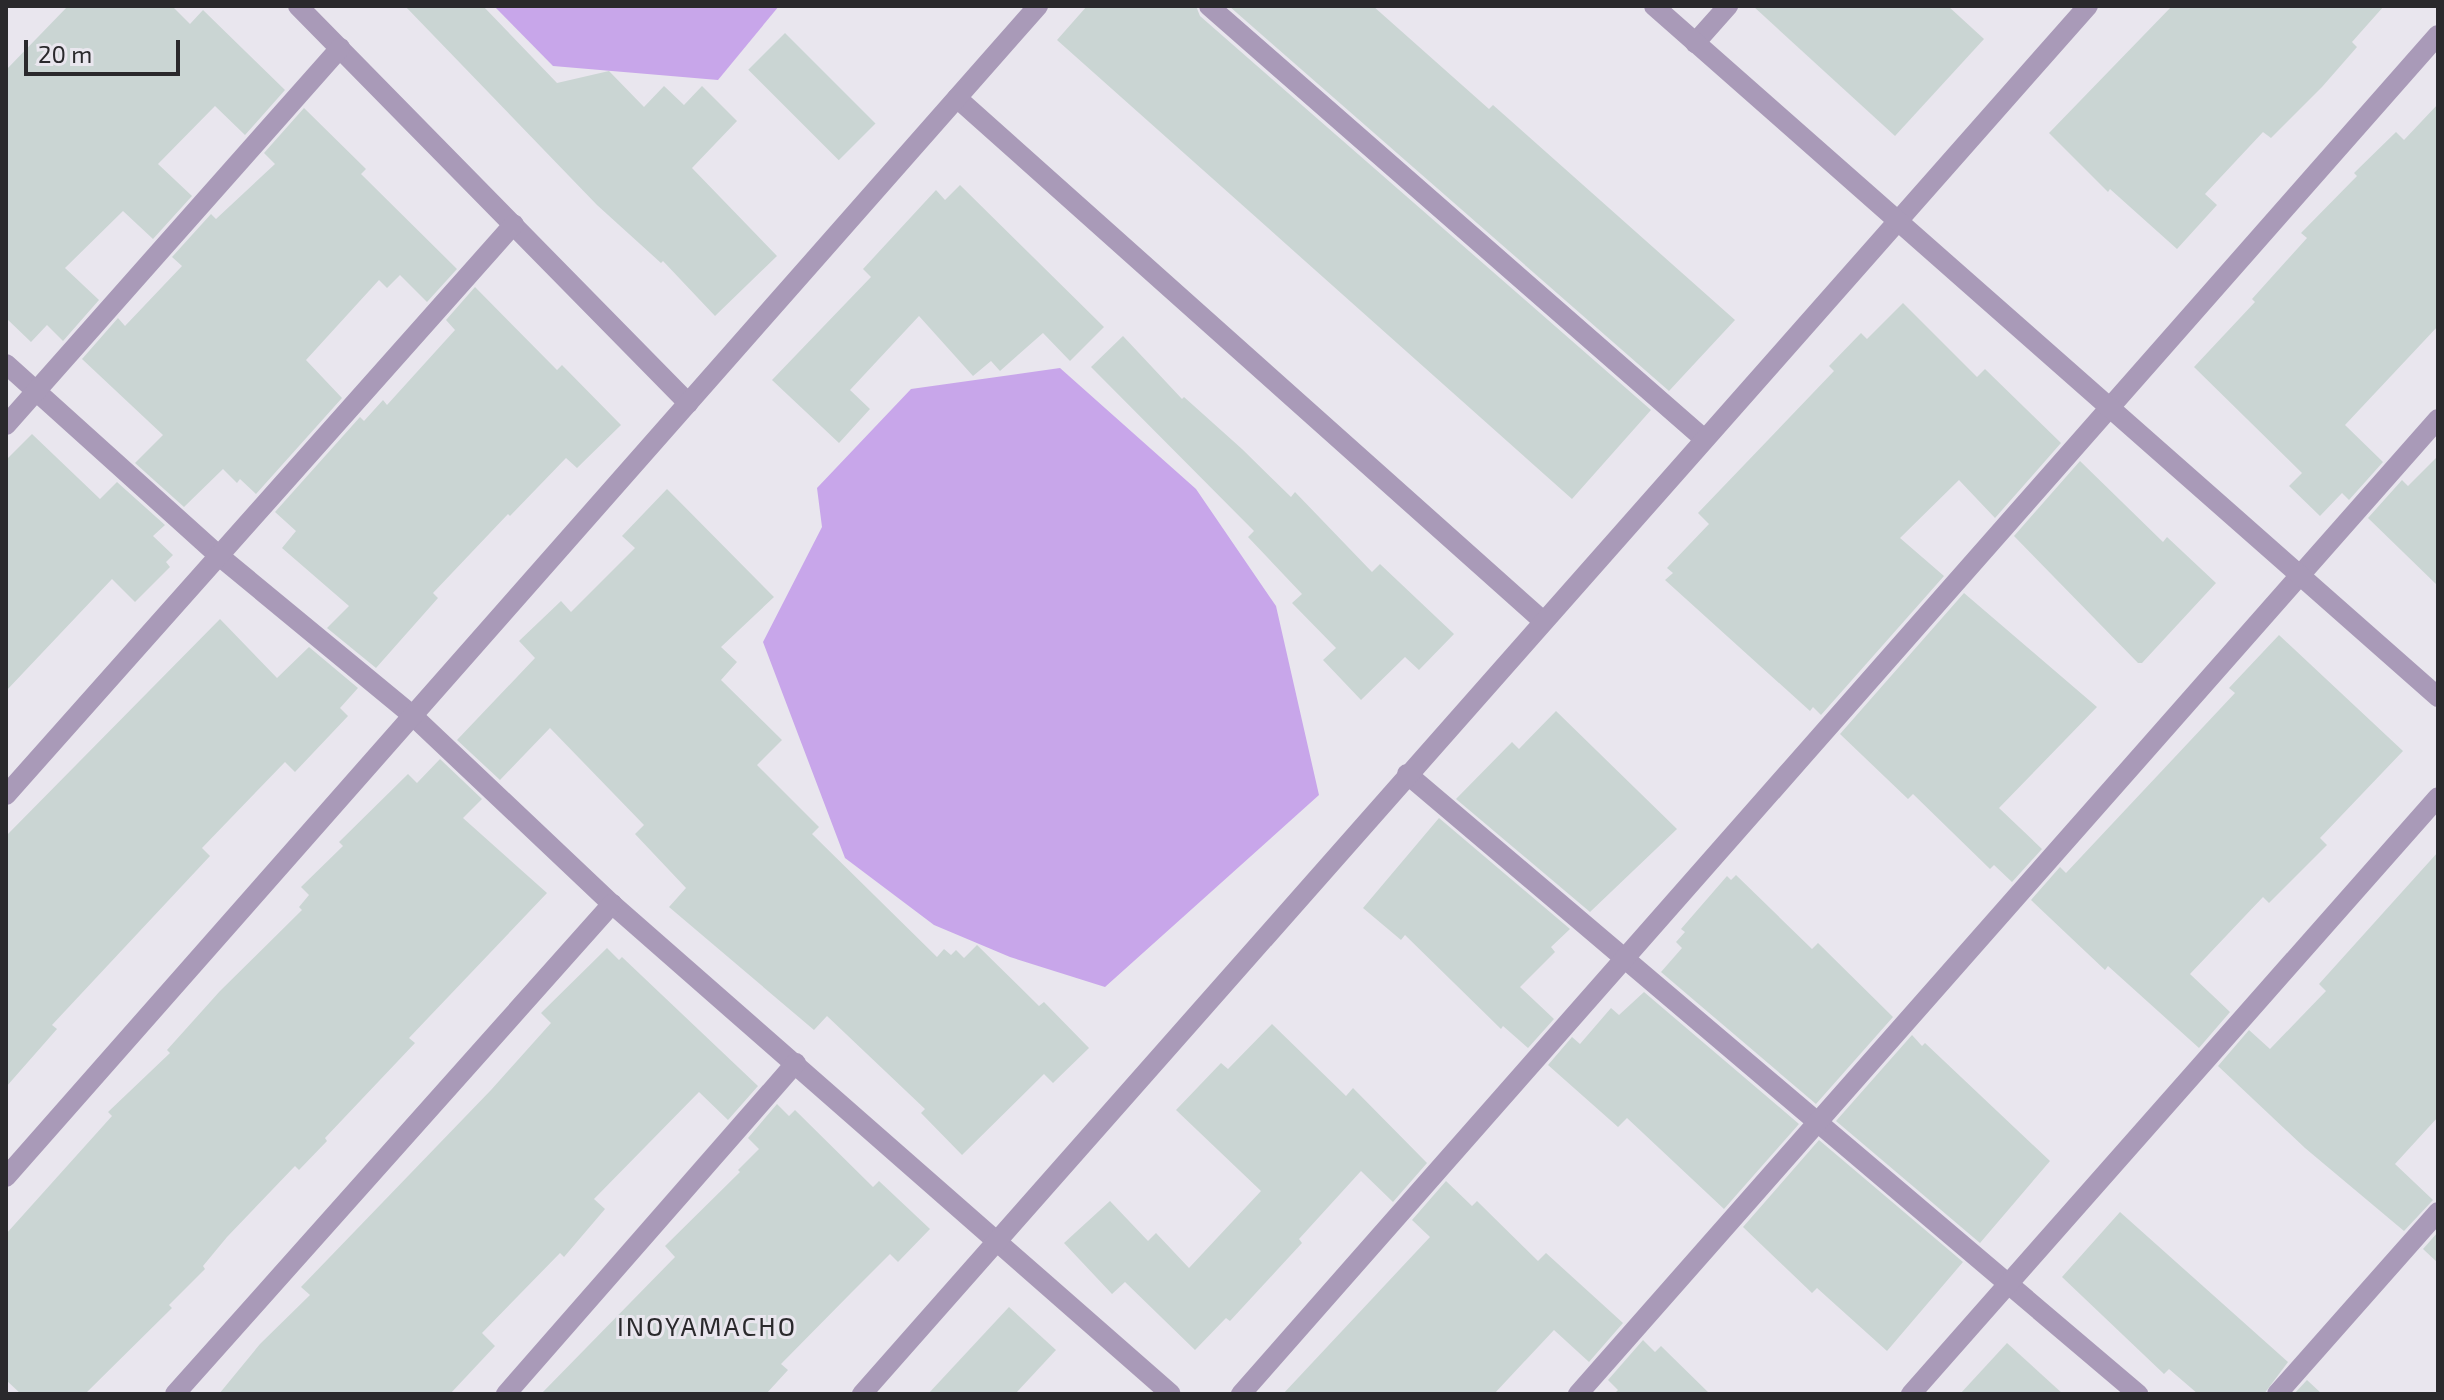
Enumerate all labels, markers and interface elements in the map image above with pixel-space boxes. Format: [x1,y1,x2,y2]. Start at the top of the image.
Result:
scale bar [28,24,184,74]
text: 20 m [38,39,92,68]
district label: INOYAMACHO [617,1310,797,1342]

